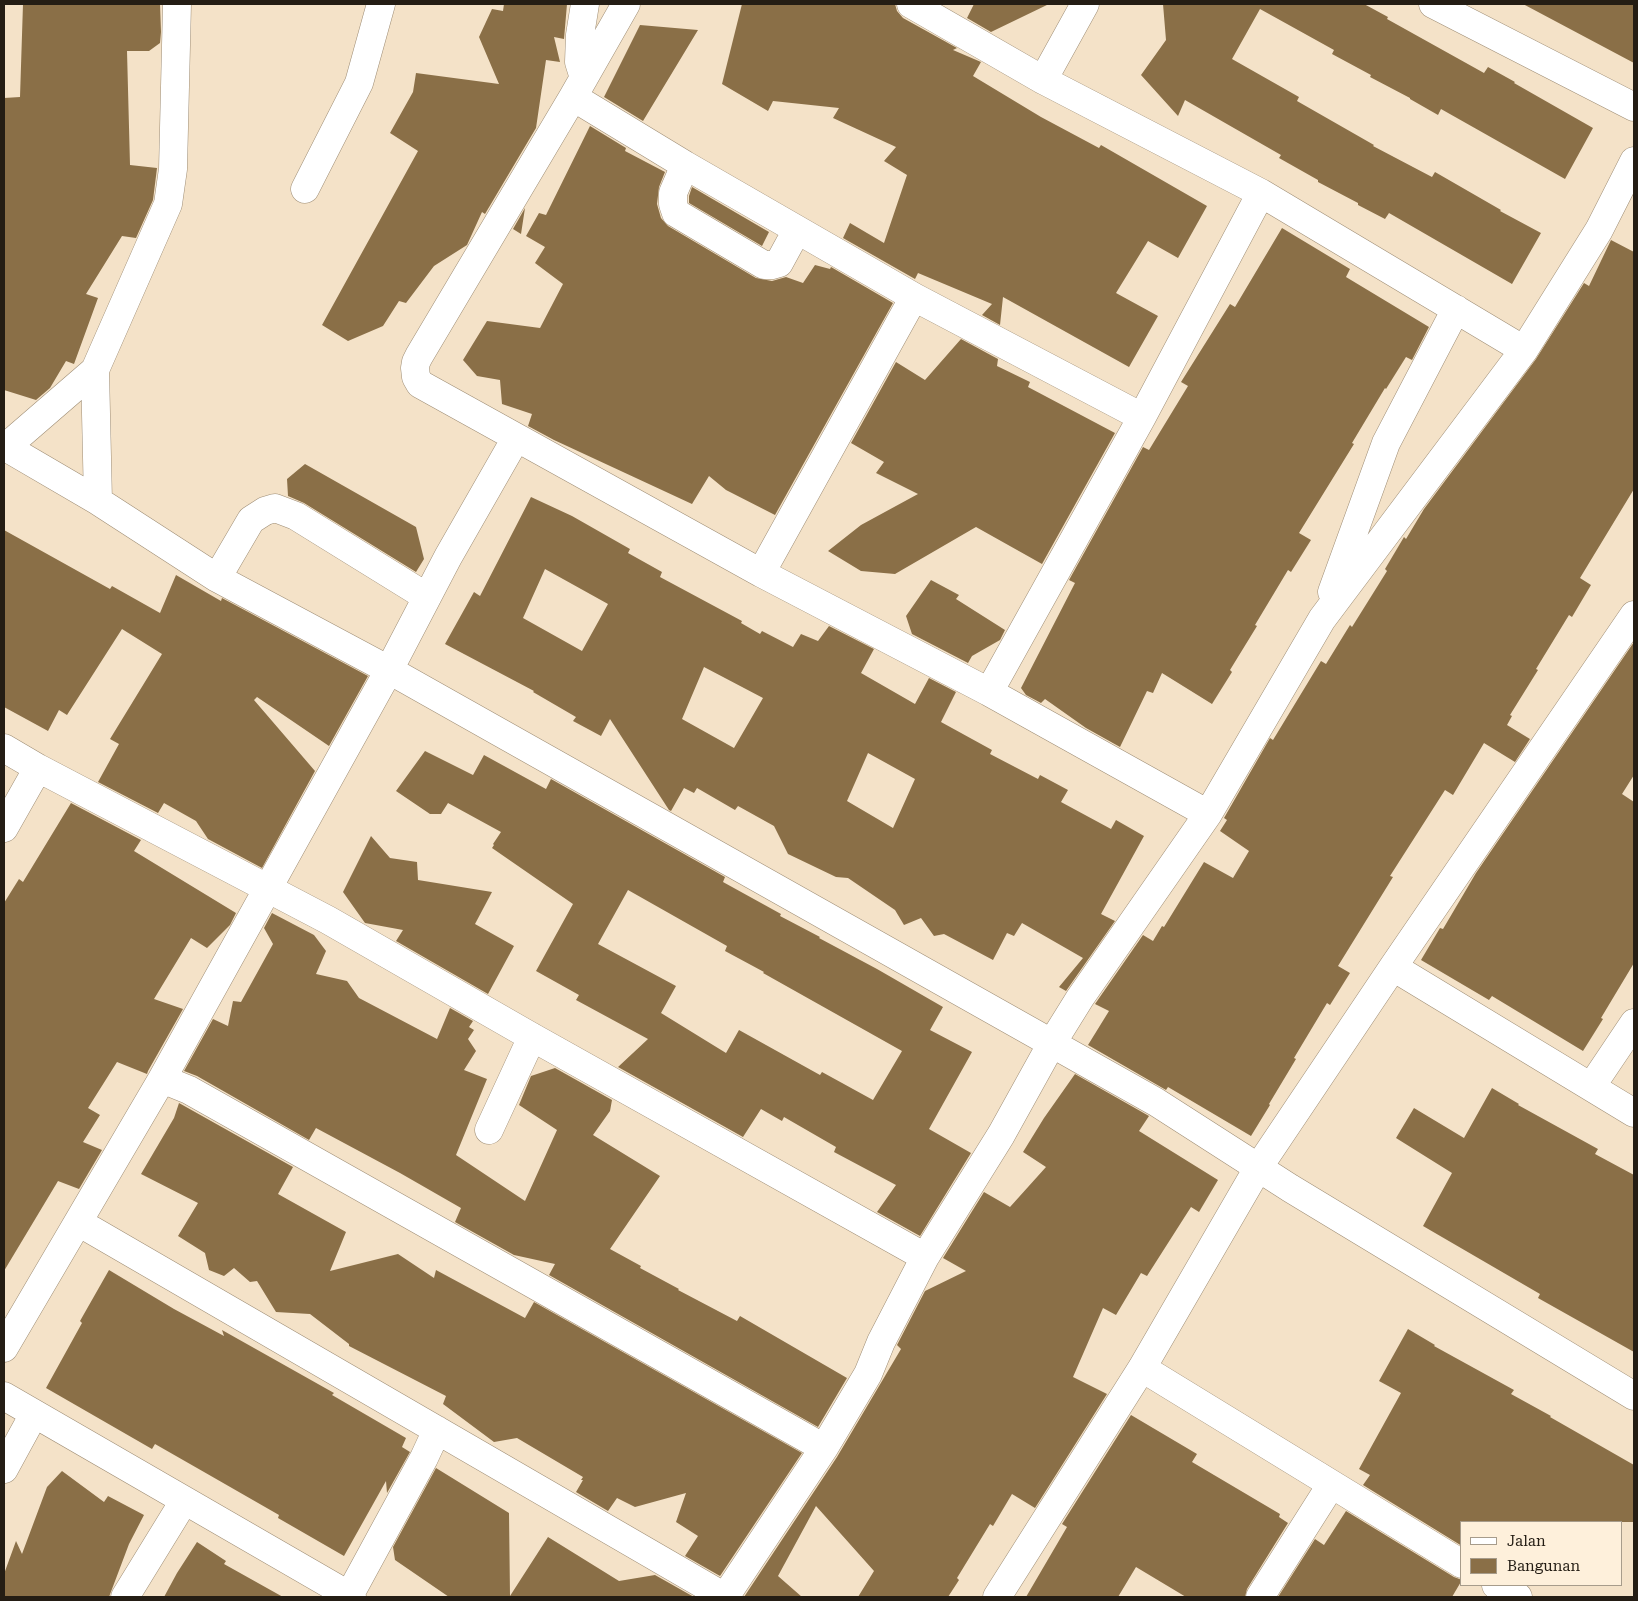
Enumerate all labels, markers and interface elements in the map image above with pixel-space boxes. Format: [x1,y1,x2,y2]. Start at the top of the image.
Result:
legend [1460,1521,1623,1586]
text: Jalan [1507,1532,1546,1550]
text: Bangunan [1507,1557,1580,1575]

